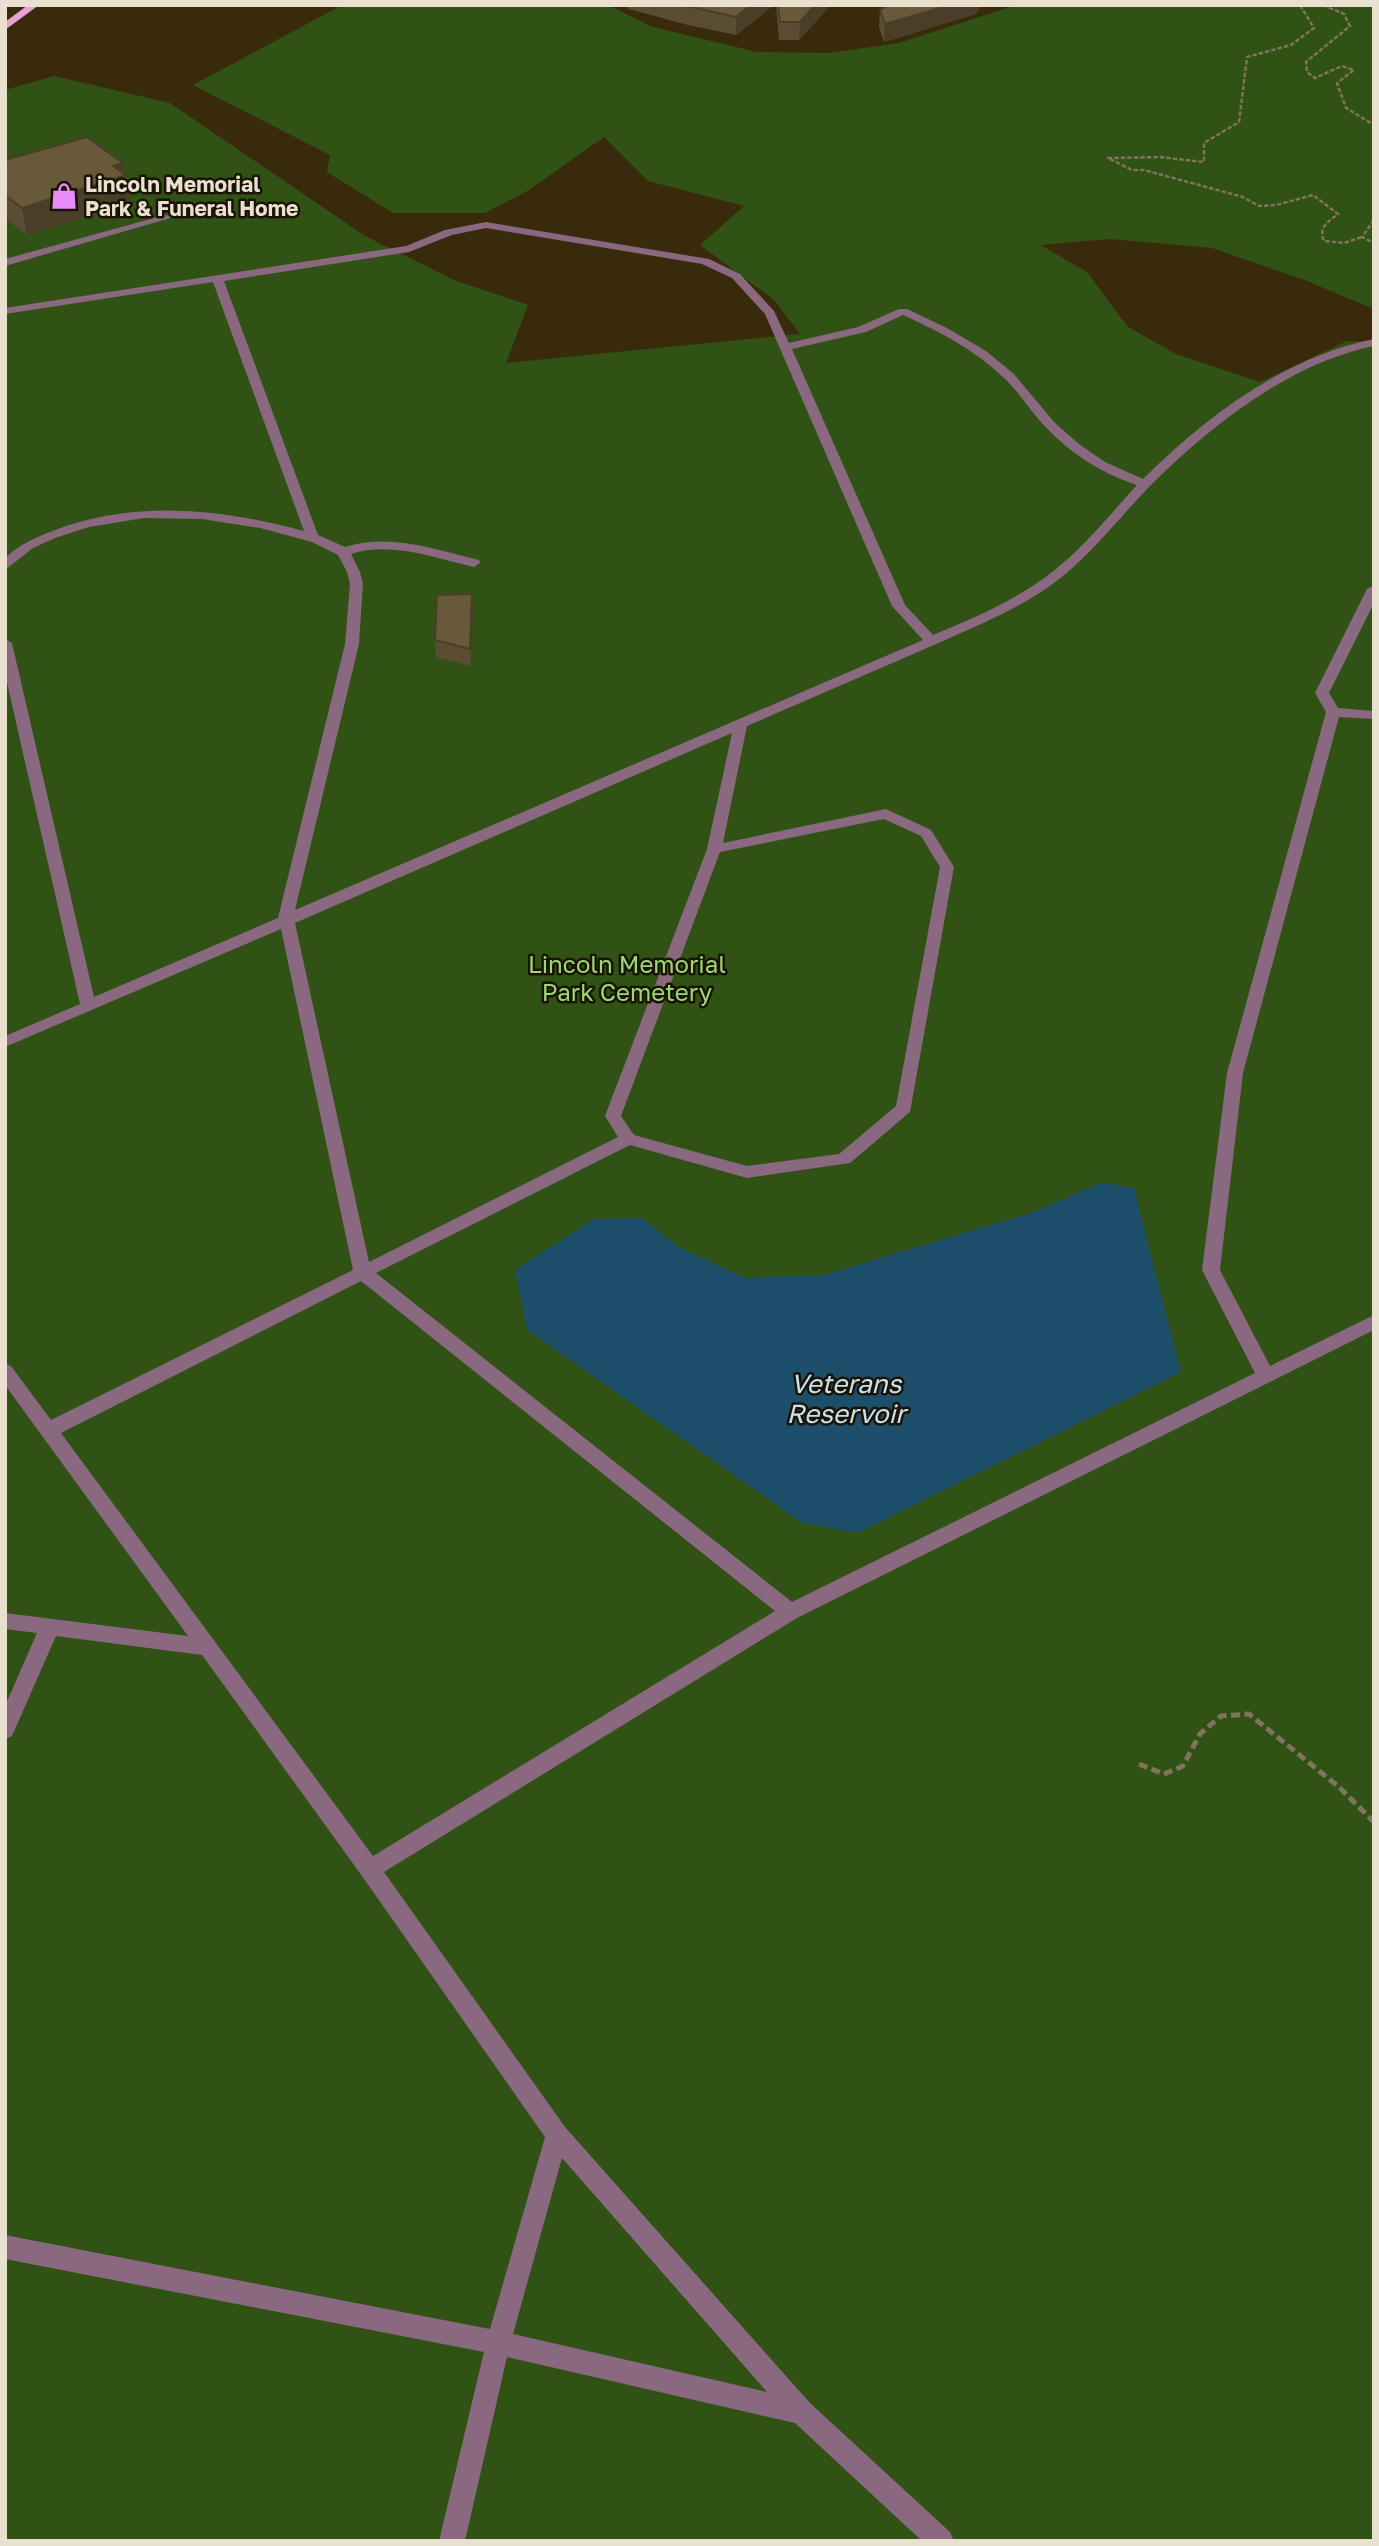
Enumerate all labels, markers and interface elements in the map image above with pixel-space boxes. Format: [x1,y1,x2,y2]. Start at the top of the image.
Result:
place label: Lincoln Memorial Park & Funeral Home [85,171,298,221]
shop icon: Lincoln Memorial Park & Funeral Home [49,181,79,211]
park label: Lincoln Memorial Park Cemetery [528,949,726,1006]
water label: Veterans Reservoir [786,1368,909,1429]

